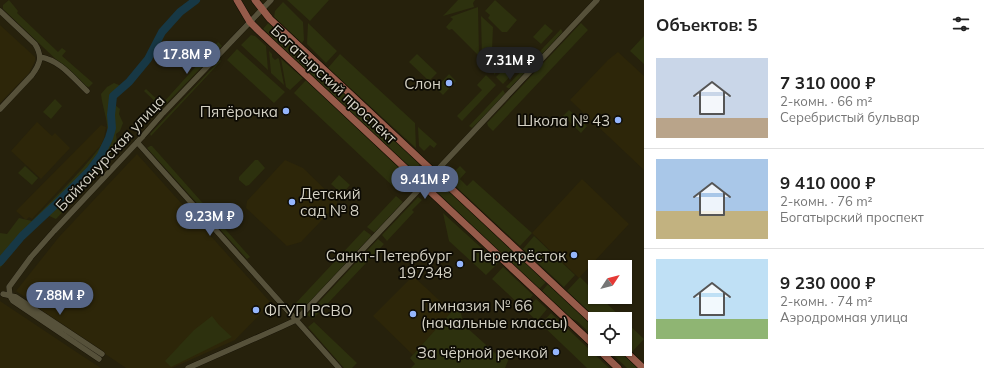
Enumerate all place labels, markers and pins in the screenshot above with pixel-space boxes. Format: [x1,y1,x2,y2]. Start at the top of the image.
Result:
pin: 17.8M ₽ [150,41,224,75]
pin: 7.31M ₽ [473,47,547,81]
place label: Слон [404,74,441,93]
marker: Слон [444,78,454,88]
place label: Пятёрочка [200,102,278,121]
marker: Пятёрочка [281,106,291,116]
place label: Школа № 43 [517,111,610,130]
marker: Школа № 43 [613,115,623,125]
pin: 9.41M ₽ [388,166,462,200]
place label: Детский сад № 8 [300,184,361,220]
marker: Детский сад № 8 [287,197,297,207]
pin: 9.23M ₽ [173,203,247,237]
place label: Санкт-Петербург 197348 [326,246,452,282]
place label: Перекрёсток [472,246,567,265]
marker: Перекрёсток [569,250,579,260]
marker: Санкт-Петербург 197348 [455,259,465,269]
pin: 7.88M ₽ [23,282,97,316]
place label: Гимназия № 66 (начальные классы) [421,296,568,332]
place label: ФГУП РСВО [264,301,352,320]
marker: ФГУП РСВО [251,305,261,315]
marker: Гимназия № 66 (начальные классы) [408,309,418,319]
place label: За чёрной речкой [417,343,548,362]
marker: За чёрной речкой [551,347,561,357]

